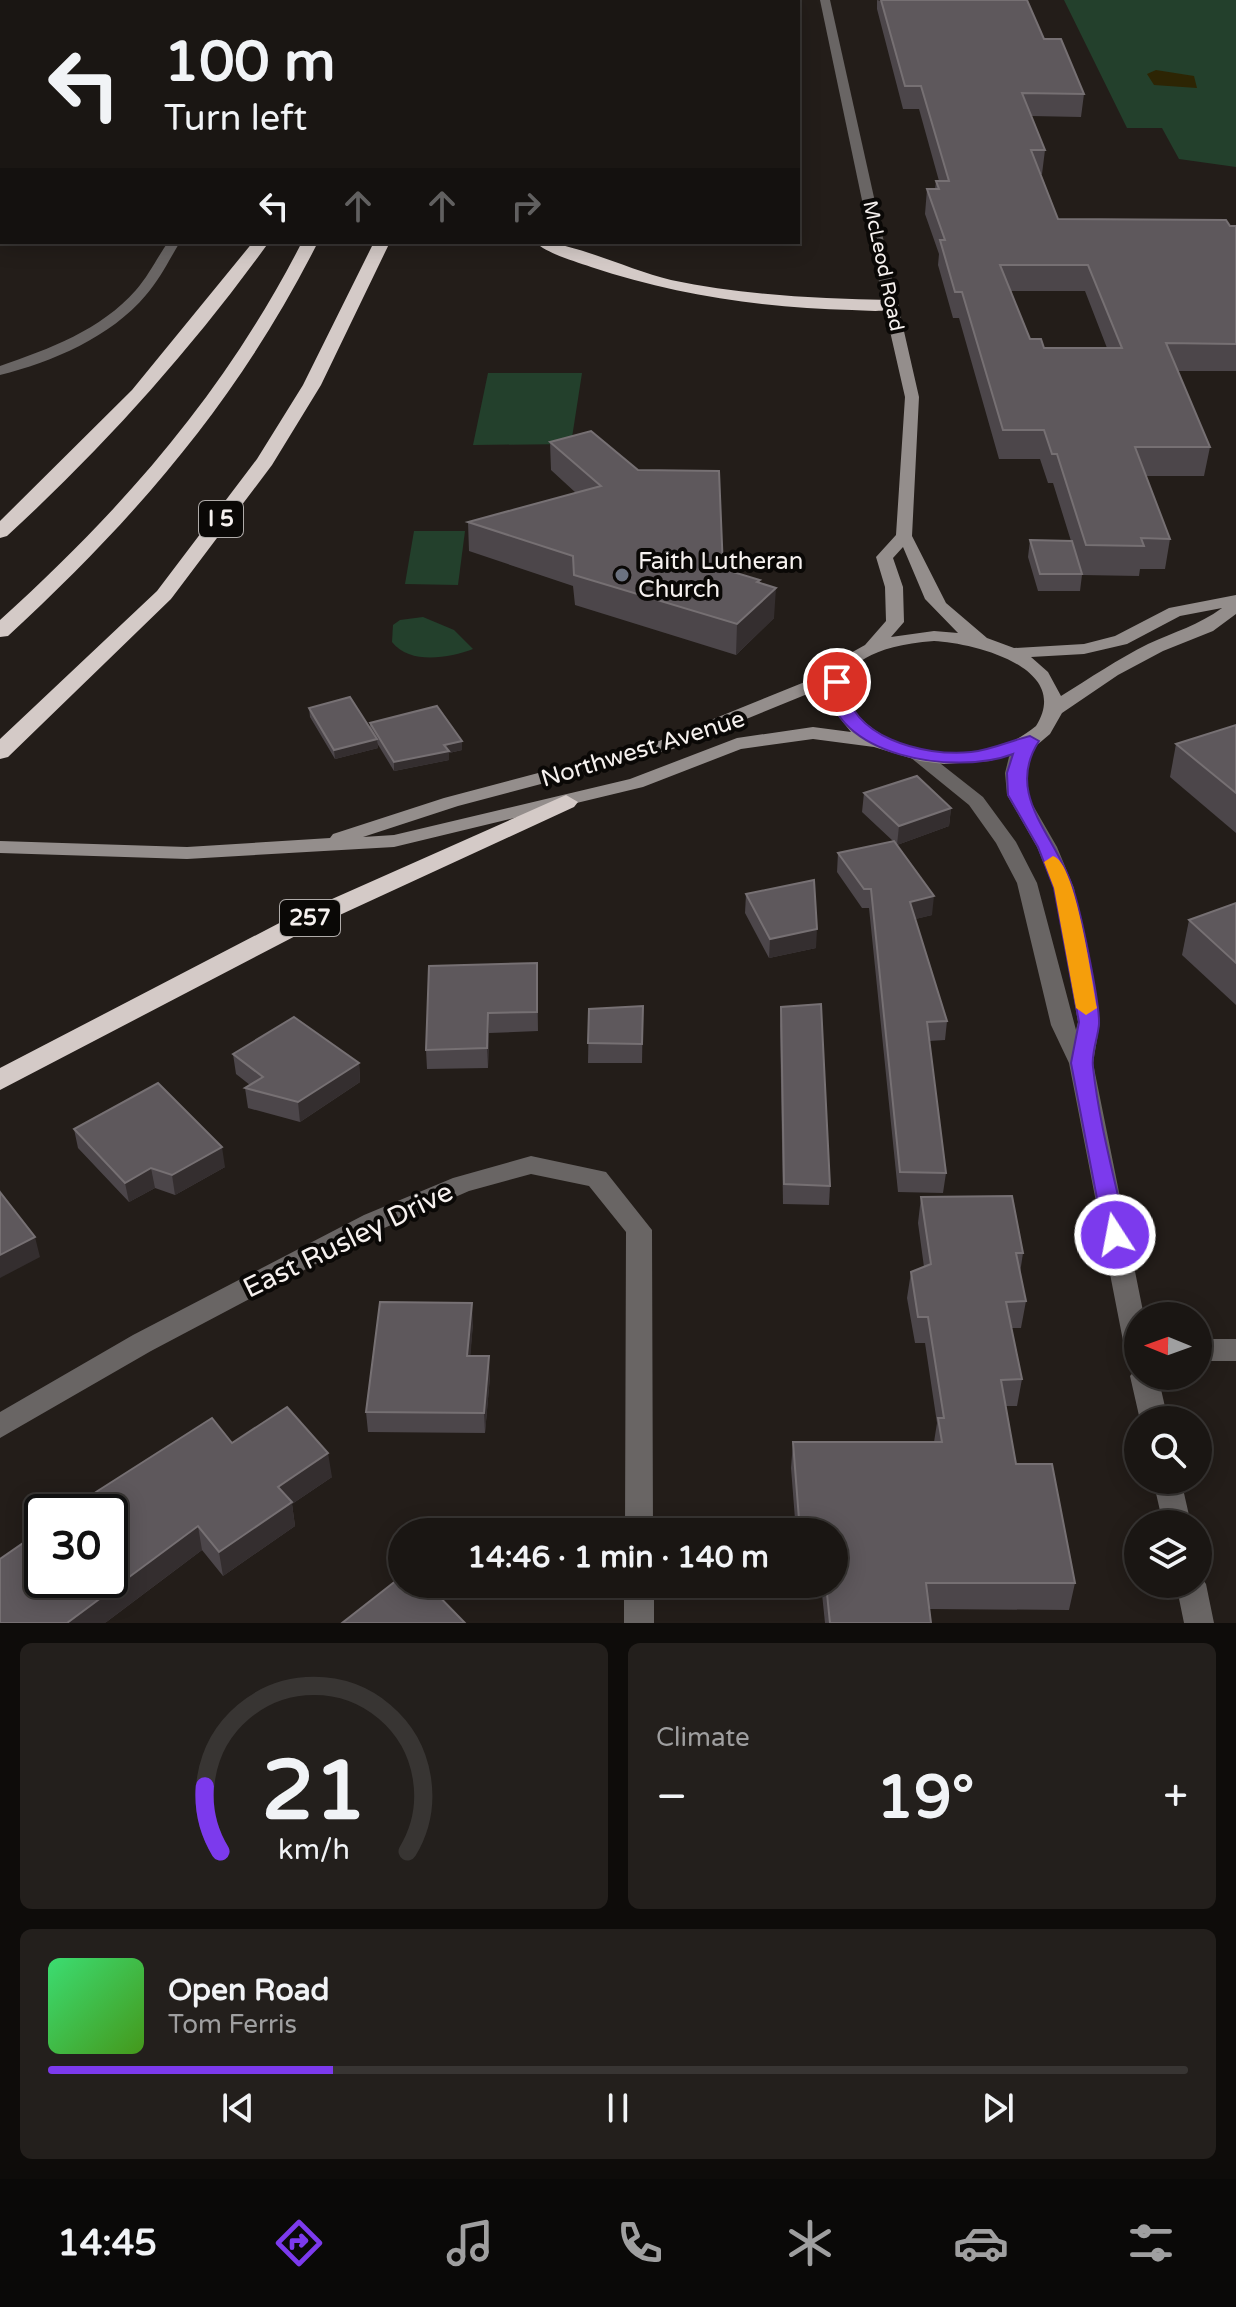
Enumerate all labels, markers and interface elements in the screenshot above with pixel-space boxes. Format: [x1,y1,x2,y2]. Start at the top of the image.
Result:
text: 100 m [164,29,335,96]
icon: left [32,32,136,136]
text: Turn left [164,97,307,140]
icon: left [252,184,296,228]
icon: ahead [336,184,380,228]
icon: ahead [420,184,464,228]
icon: right [504,184,548,228]
street label: McLeod Road [857,199,909,333]
road number: I 5 [199,501,243,537]
place label: Faith Lutheran Church [638,547,803,604]
marker: Faith Lutheran Church [613,566,631,584]
pin [803,648,871,716]
icon: arrive [815,660,859,704]
street label: Northwest Avenue [538,704,748,794]
road number: 257 [280,900,340,936]
street label: East Rusley Drive [238,1175,458,1305]
position arrow [1073,1193,1157,1277]
north arrow [1124,1302,1212,1390]
map controls [1124,1302,1212,1598]
button: search [1124,1406,1212,1494]
speed limit sign: 30 [24,1494,128,1598]
button: layers [1124,1510,1212,1598]
text: 14:46 · 1 min · 140 m [467,1539,769,1576]
text: Climate [656,1722,750,1753]
text: 21 [262,1742,366,1842]
text: 19° [876,1762,974,1834]
text: − [656,1771,687,1824]
text: + [1163,1771,1188,1824]
text: km/h [278,1833,350,1867]
text: Open Road [168,1972,329,2009]
text: Tom Ferris [168,2009,297,2040]
icon: previous [216,2086,260,2130]
icon: pause [596,2086,640,2130]
icon: next [976,2086,1020,2130]
icon: directions [271,2215,327,2271]
icon: music [442,2215,498,2271]
icon: phone [612,2215,668,2271]
icon: climate [782,2215,838,2271]
icon: car [953,2215,1009,2271]
icon: filters [1123,2215,1179,2271]
text: 14:45 [57,2222,157,2265]

